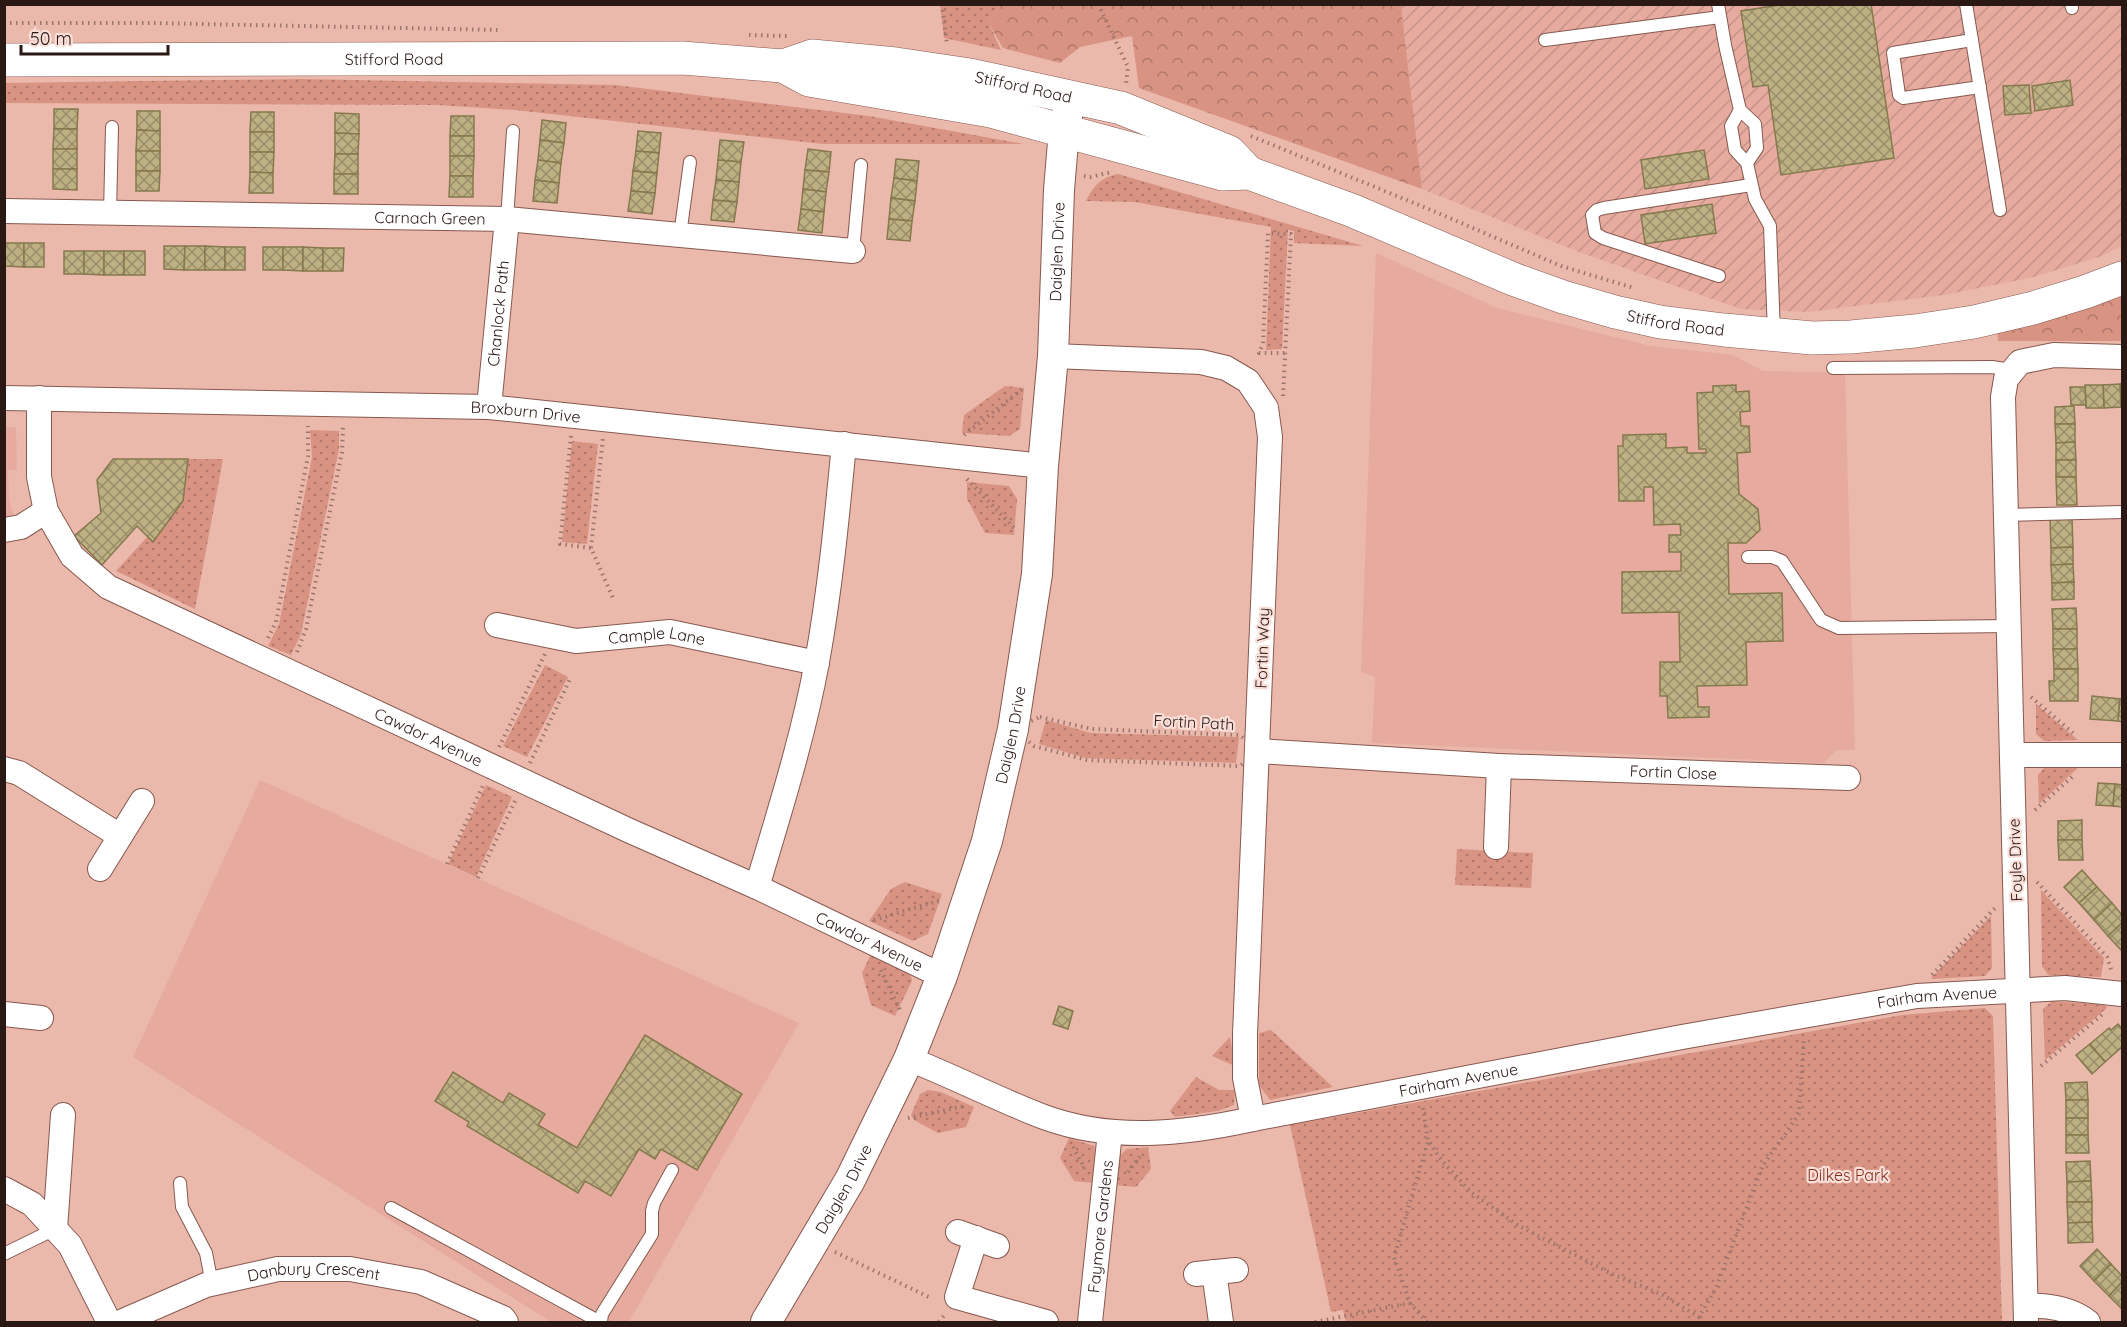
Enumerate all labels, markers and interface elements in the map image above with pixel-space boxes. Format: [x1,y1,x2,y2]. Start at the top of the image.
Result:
scale bar [21,18,168,56]
text: 50 m [30,27,72,50]
street label: Stifford Road [345,49,443,69]
street label: Stifford Road [973,66,1074,107]
street label: Daiglen Drive [1045,202,1069,302]
street label: Carnach Green [374,207,486,229]
street label: Chanlock Path [483,259,513,367]
street label: Stifford Road [1625,305,1726,340]
street label: Broxburn Drive [470,397,582,427]
street label: Fortin Way [1251,607,1273,689]
street label: Cample Lane [607,622,707,649]
street label: Daiglen Drive [991,684,1030,786]
street label: Cawdor Avenue [371,703,486,771]
street label: Fortin Path [1153,710,1235,734]
street label: Fortin Close [1629,761,1717,783]
street label: Foyle Drive [2004,818,2026,902]
street label: Cawdor Avenue [813,907,926,975]
street label: Fairham Avenue [1875,982,1998,1013]
street label: Fairham Avenue [1397,1059,1520,1101]
street label: Daiglen Drive [810,1141,876,1237]
street label: Faymore Gardens [1083,1159,1117,1294]
park label: Dilkes Park [1807,1165,1889,1185]
street label: Danbury Crescent [245,1259,382,1286]

